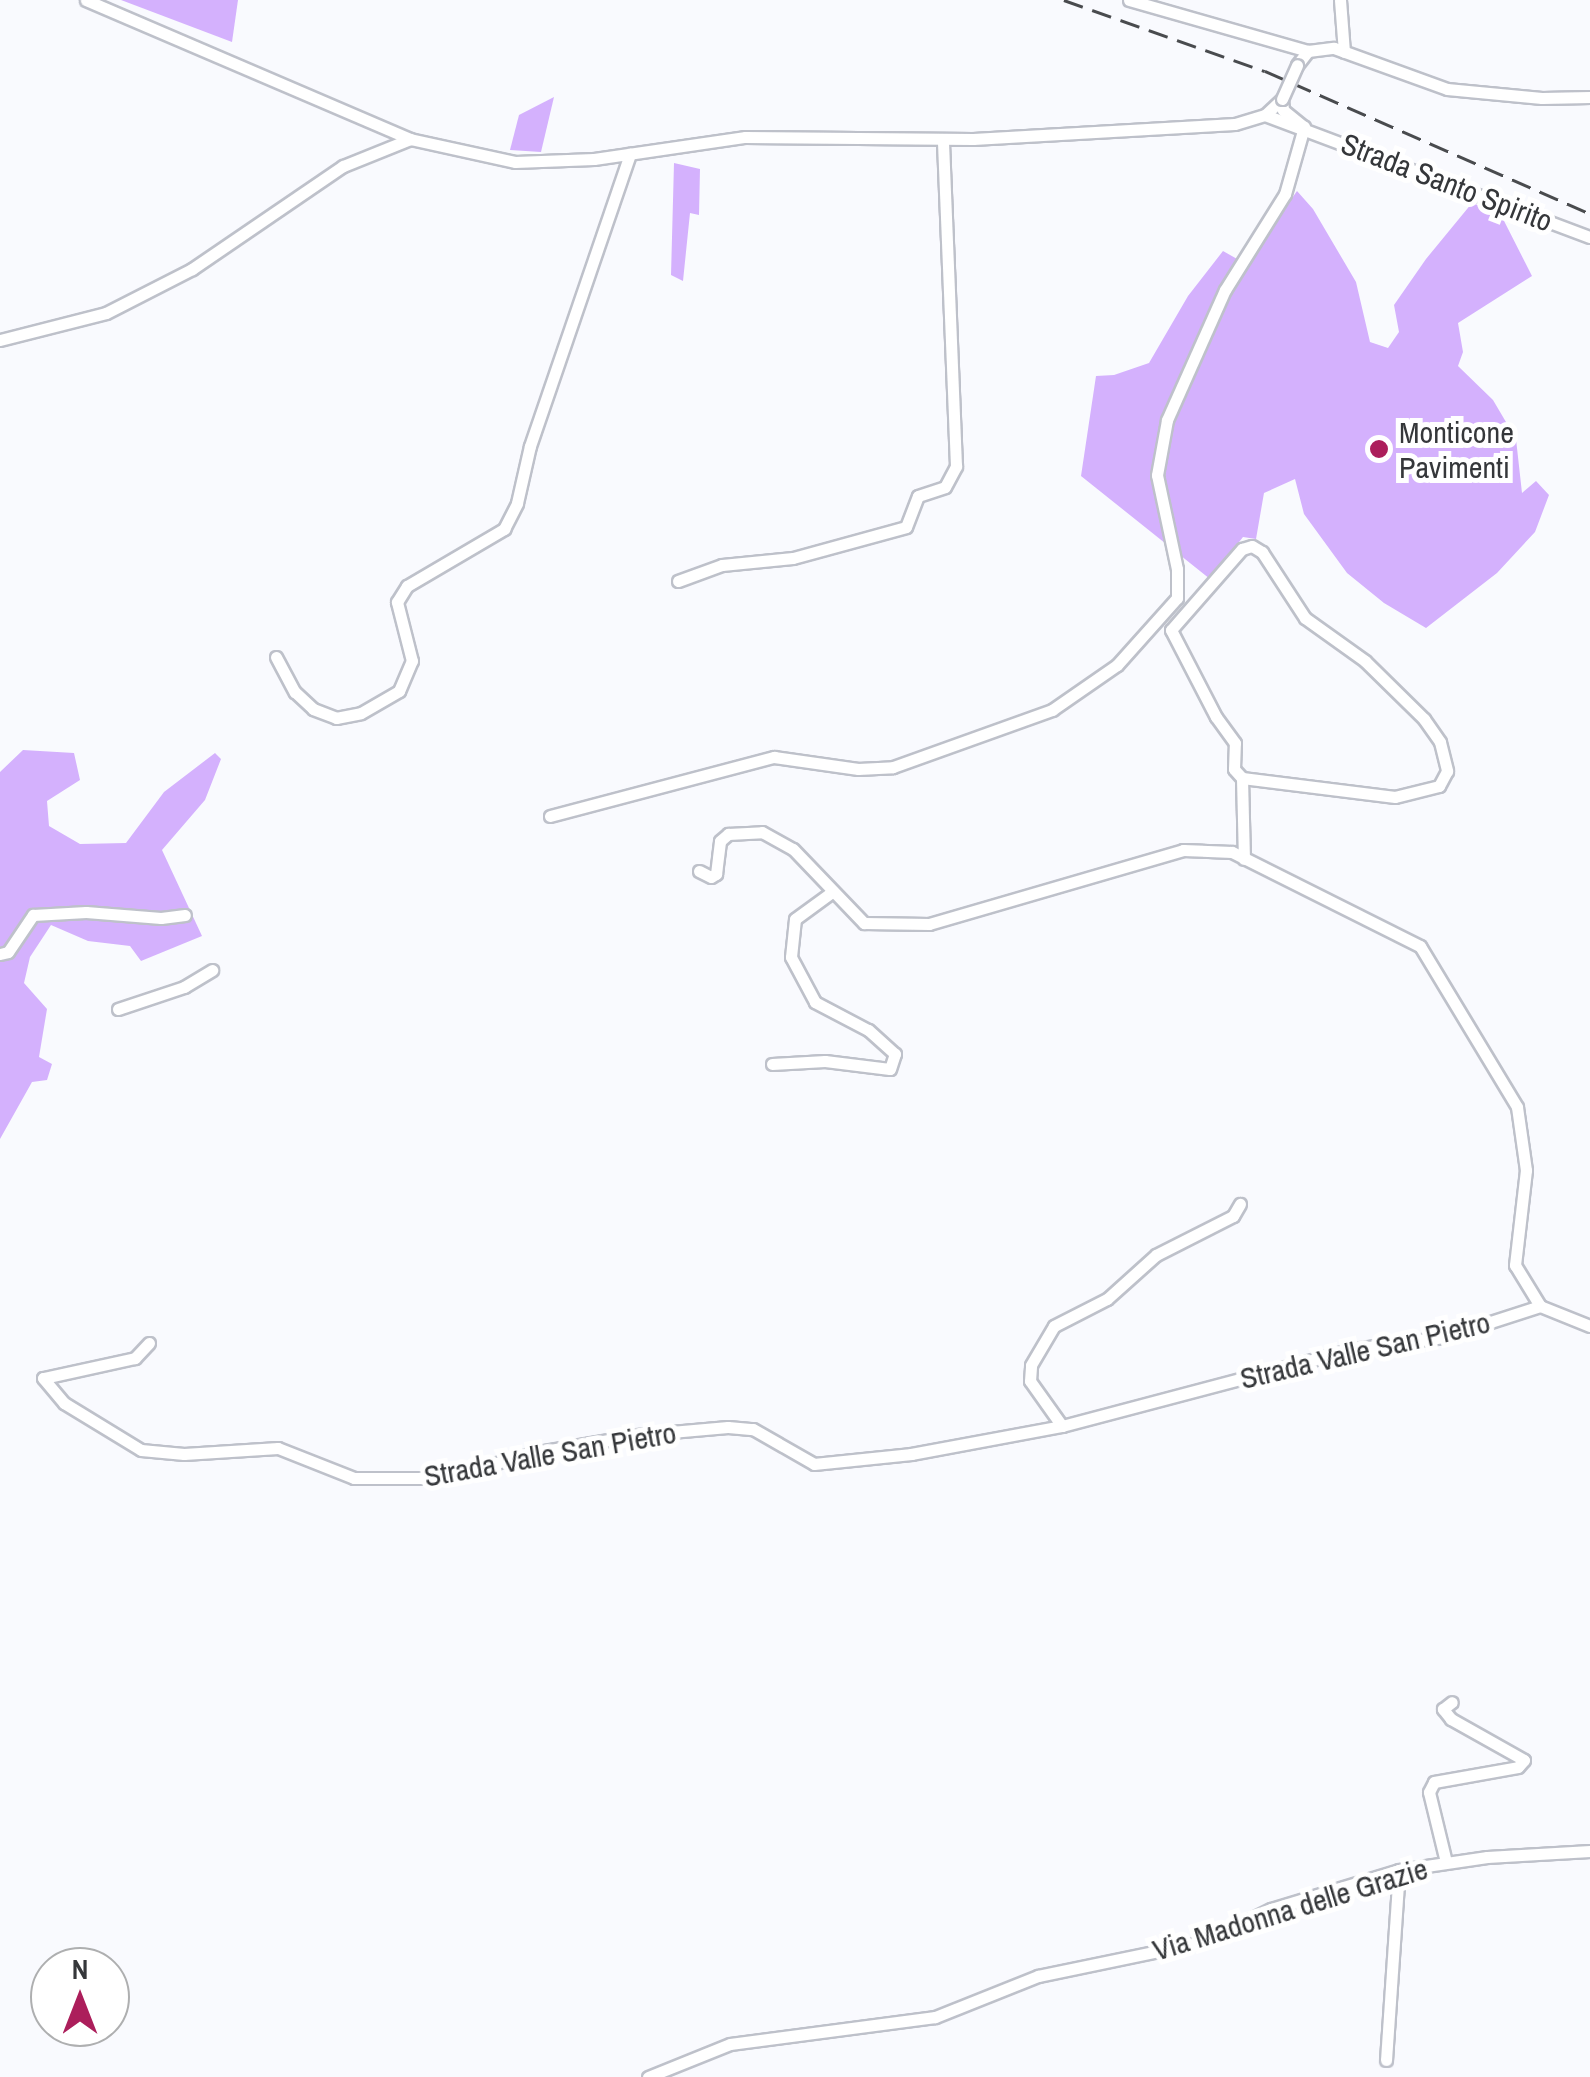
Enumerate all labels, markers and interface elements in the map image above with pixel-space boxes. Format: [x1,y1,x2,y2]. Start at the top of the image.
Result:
street label: Strada Santo Spirito [1336,125,1558,239]
place label: Monticone Pavimenti [1399,414,1514,484]
marker: Monticone Pavimenti [1368,438,1390,460]
street label: Strada Valle San Pietro [1237,1304,1493,1396]
street label: Strada Valle San Pietro [421,1414,679,1494]
street label: Via Madonna delle Grazie [1148,1850,1432,1968]
north arrow [30,1947,130,2047]
text: N [72,1950,88,1988]

